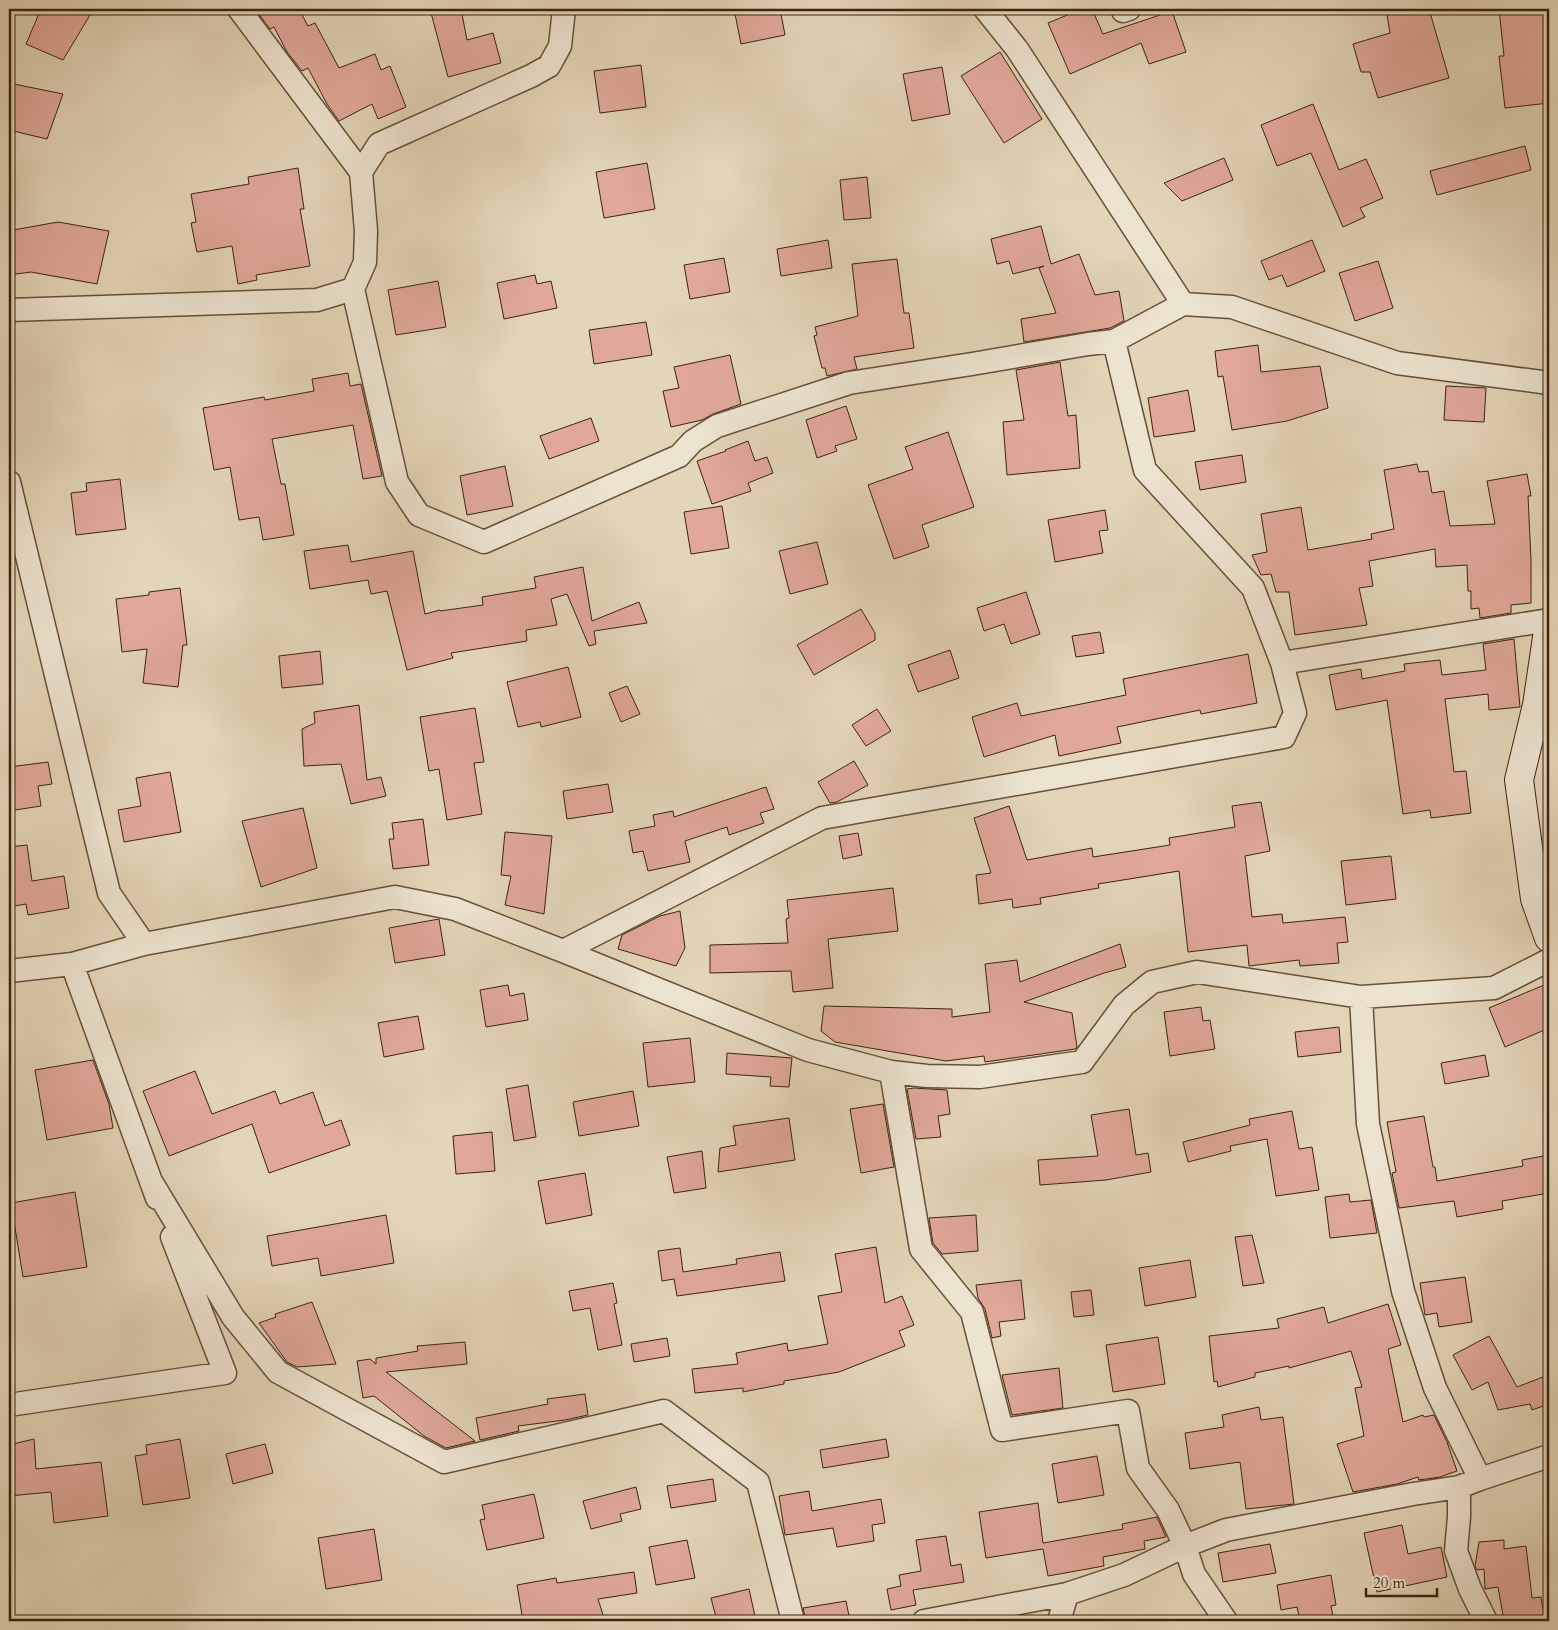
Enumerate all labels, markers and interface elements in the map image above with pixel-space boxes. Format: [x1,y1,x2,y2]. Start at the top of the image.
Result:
scale bar [1366,1565,1437,1597]
text: 20 m [1373,1573,1405,1593]

